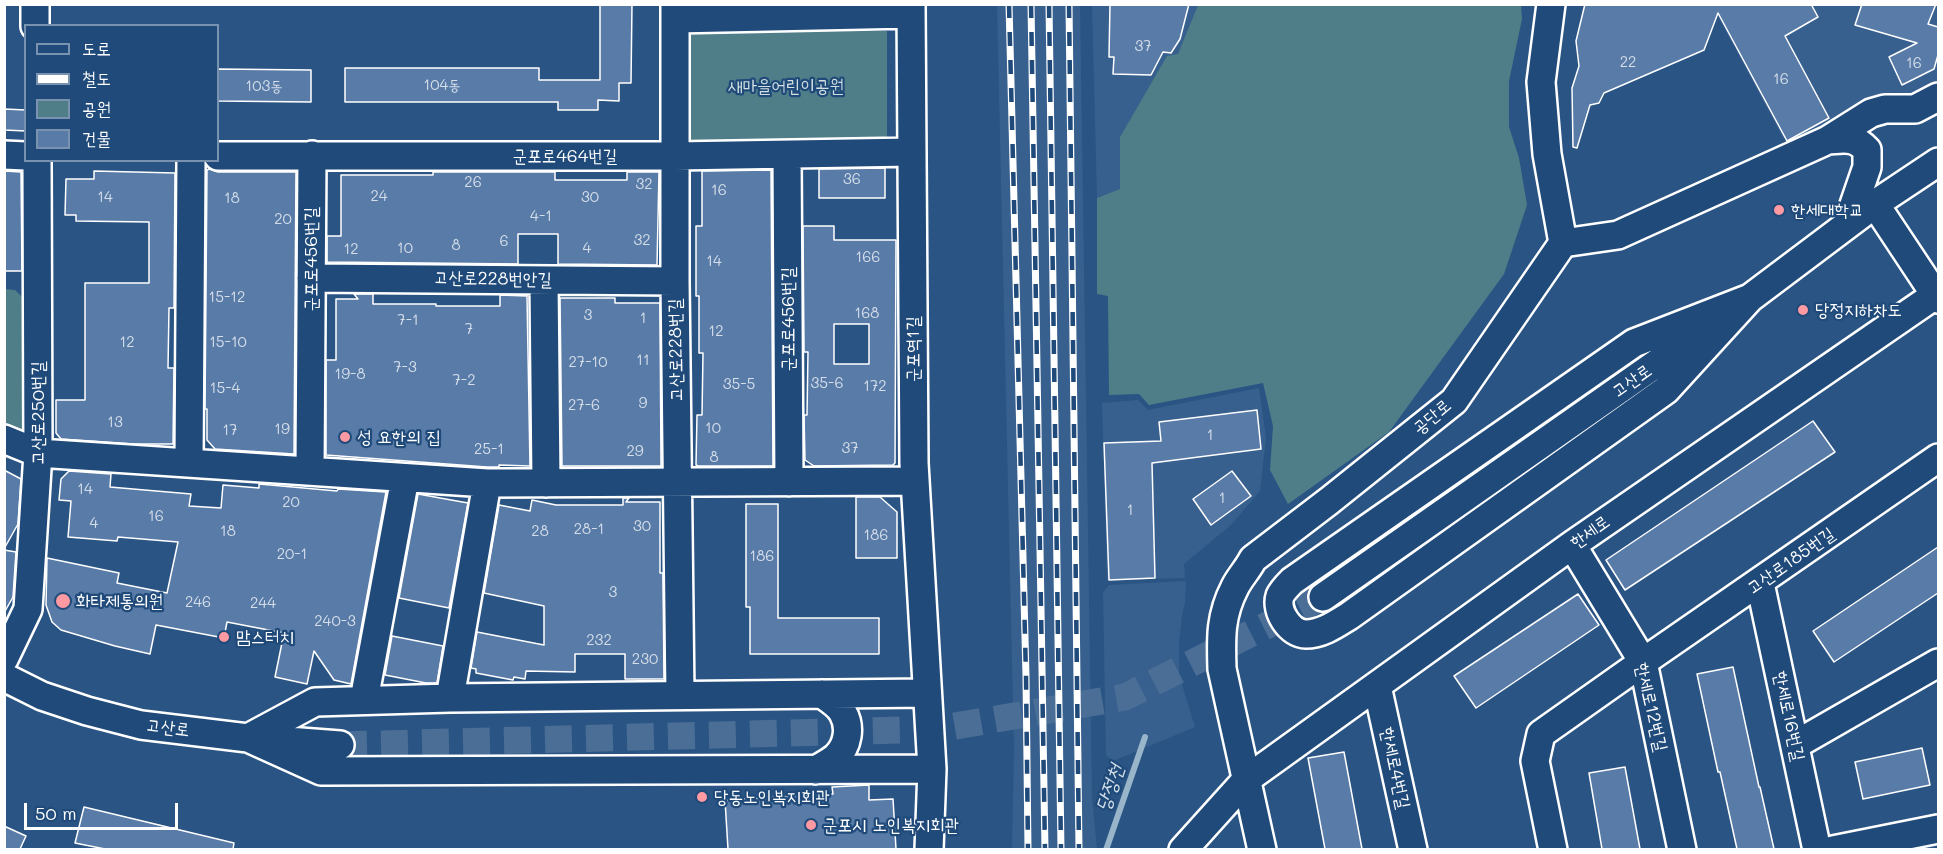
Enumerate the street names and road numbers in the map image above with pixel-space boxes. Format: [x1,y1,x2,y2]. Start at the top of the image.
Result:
street label: 군포로464번길 [513,145,617,167]
street label: 군포로456번길 [300,207,322,311]
street label: 고산로228번안길 [434,267,552,291]
street label: 군포로456번길 [777,267,799,371]
street label: 고산로228번길 [664,298,688,402]
street label: 군포역1길 [902,316,924,382]
street label: 고산로 [1608,360,1656,402]
street label: 고산로250번길 [27,361,49,465]
street label: 공단로 [1408,395,1456,439]
street label: 한세로 [1566,511,1614,553]
street label: 고산로185번길 [1743,523,1839,599]
street label: 한세로12번길 [1630,660,1672,754]
street label: 한세로16번길 [1769,669,1809,763]
street label: 고산로 [145,715,191,741]
street label: 한세로4번길 [1376,725,1414,811]

